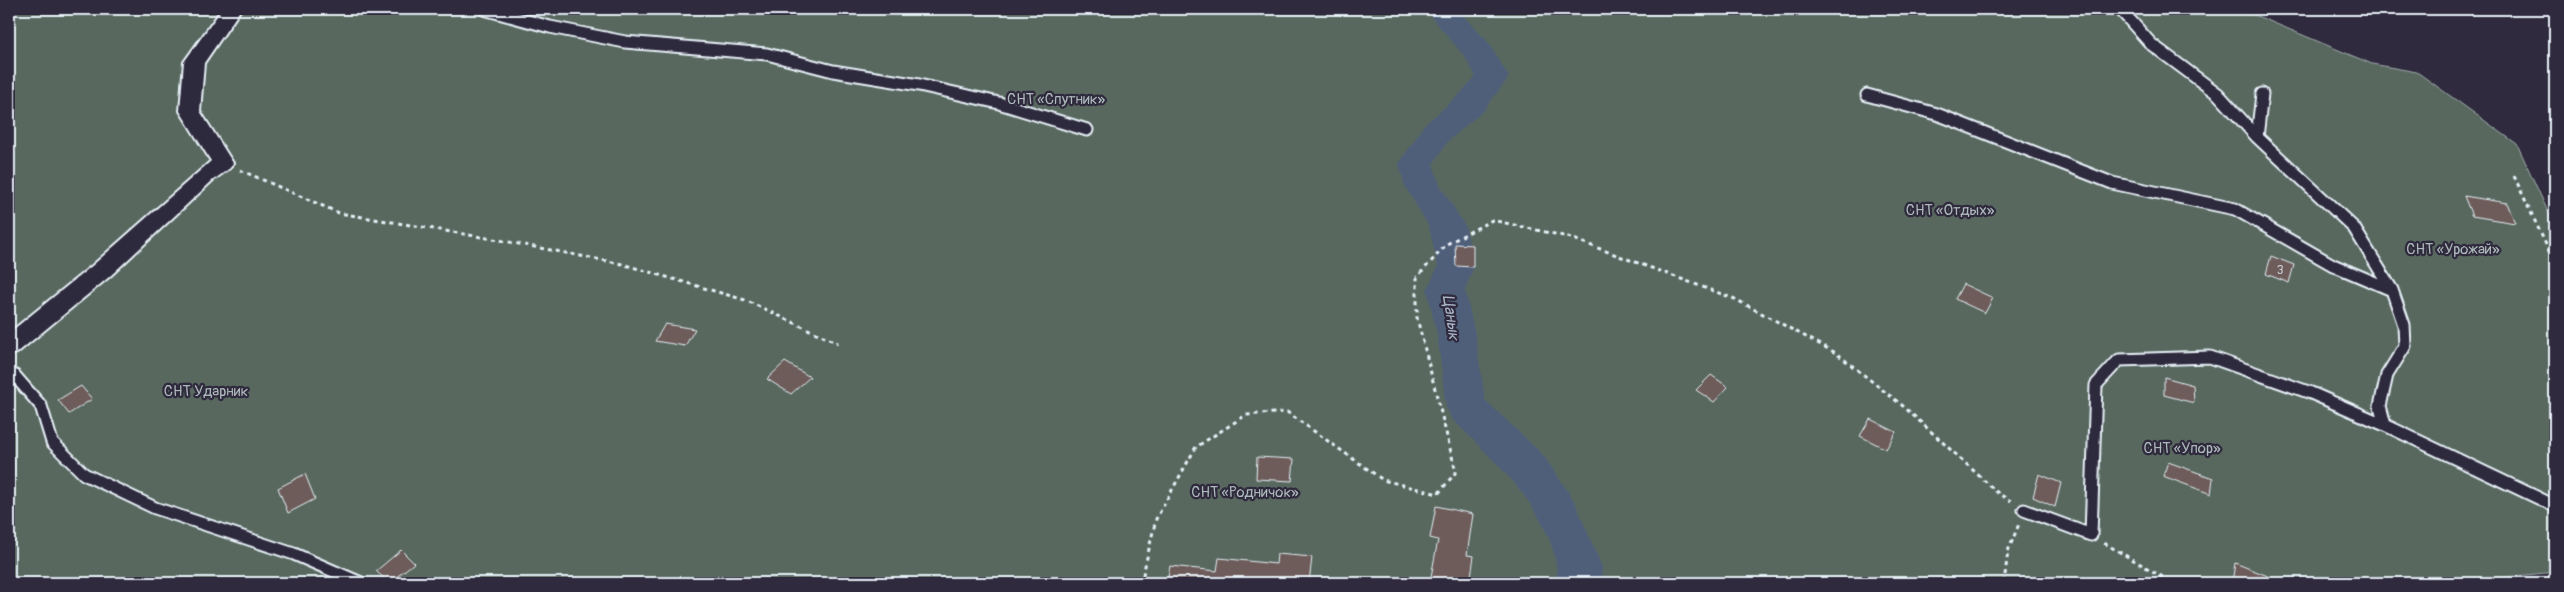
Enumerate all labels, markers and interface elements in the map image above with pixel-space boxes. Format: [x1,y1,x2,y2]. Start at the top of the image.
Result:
park label: СНТ «Спутник» [1007,90,1105,109]
park label: СНТ «Отдых» [1906,201,1995,220]
park label: СНТ «Урожай» [2406,240,2500,259]
house number: 3 [2277,263,2284,278]
water label: Цанык [1438,293,1464,343]
park label: СНТ Ударник [164,382,248,401]
park label: СНТ «Упор» [2143,439,2221,458]
park label: СНТ «Родничок» [1191,483,1299,502]

